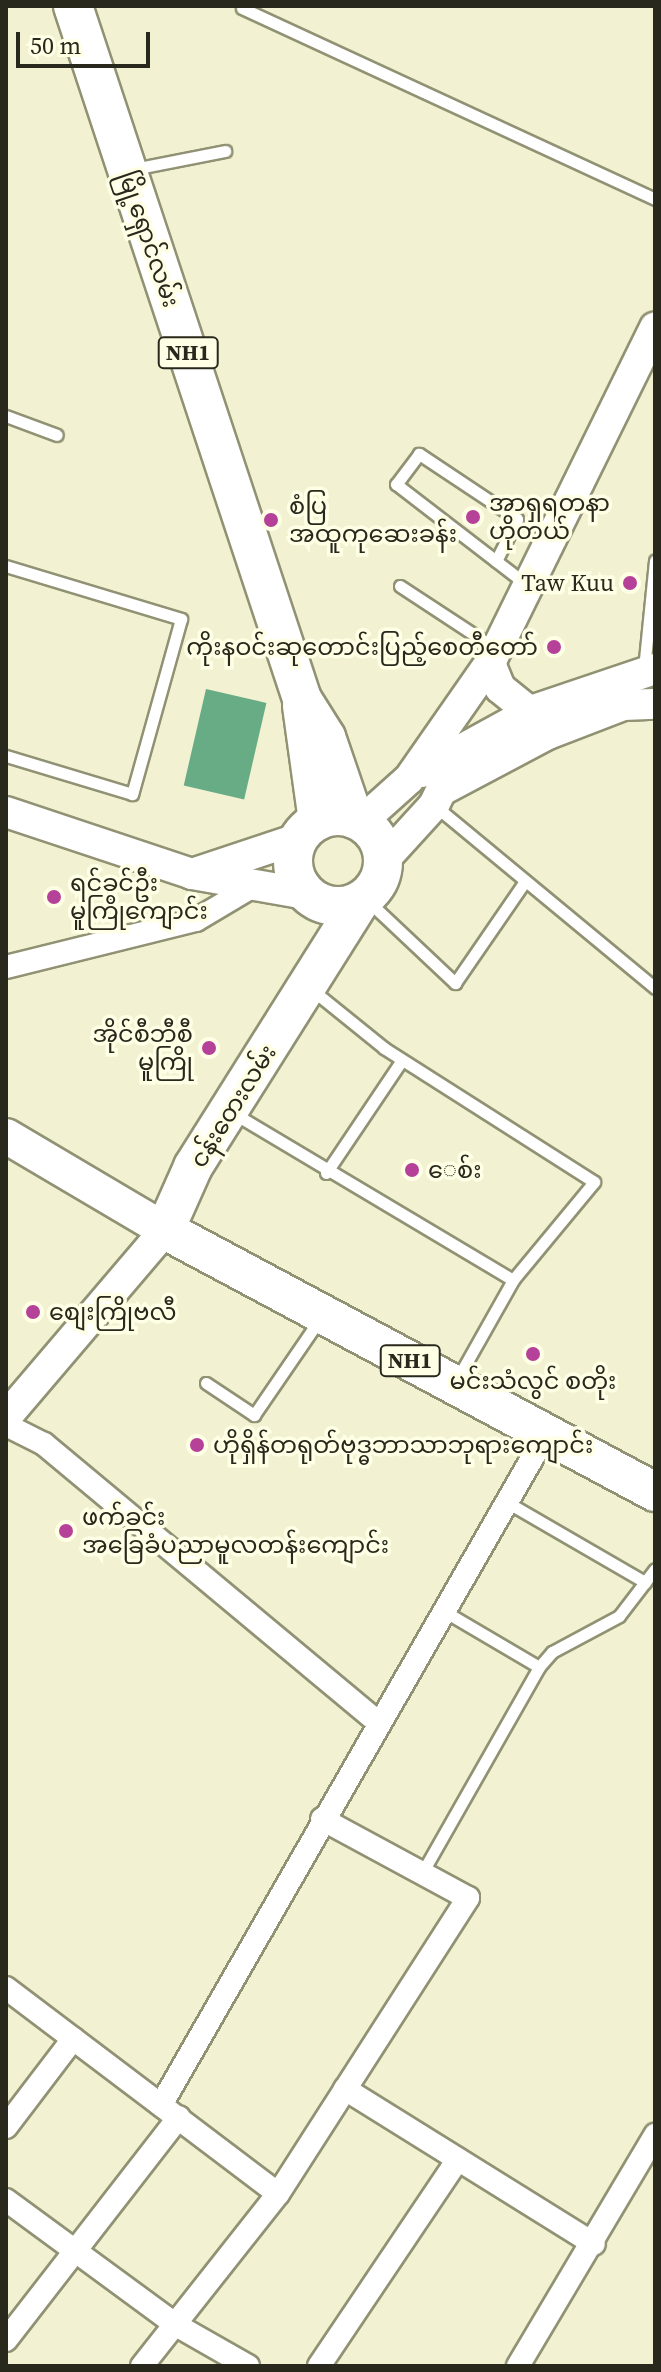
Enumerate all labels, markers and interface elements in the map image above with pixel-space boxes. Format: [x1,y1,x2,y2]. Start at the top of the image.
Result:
scale bar [20,16,154,66]
text: 50 m [30,29,81,62]
street label: မြို့ရှောင်လမ်း [112,167,186,311]
road number: NH1 [156,335,220,371]
place label: အာရှရတနာ ဟိုတယ် [489,489,610,545]
place label: စံပြ အထူကုဆေးခန်း [289,492,457,548]
marker: အာရှရတနာ ဟိုတယ် [464,508,482,526]
marker: စံပြ အထူကုဆေးခန်း [260,509,282,531]
place label: Taw Kuu [521,569,614,597]
marker: Taw Kuu [621,574,639,592]
place label: ကိုးနဝင်းဆုတောင်းပြည့်စေတီတော် [186,633,538,661]
marker: ကိုးနဝင်းဆုတောင်းပြည့်စေတီတော် [545,638,563,656]
place label: ရင်ခွင်ဦး မူကြိုကျောင်း [70,869,208,925]
marker: ရင်ခွင်ဦး မူကြိုကျောင်း [45,888,63,906]
place label: အိုင်စီဘီစီ မူကြို [92,1020,193,1076]
street label: ငန်းတေးလမ်း [184,1039,282,1173]
marker: အိုင်စီဘီစီ မူကြို [200,1039,218,1057]
place label: ေစ်း [428,1156,482,1184]
marker: ေစ်း [403,1161,421,1179]
place label: စျေးကြိုဗလီ [49,1298,176,1326]
marker: စျေးကြိုဗလီ [24,1303,42,1321]
road number: NH1 [378,1343,442,1379]
marker: မင်းသံလွင် စတိုး [524,1345,542,1363]
place label: မင်းသံလွင် စတိုး [450,1367,616,1395]
place label: ဟိုရှိန်တရုတ်ဗုဒ္ဓဘာသာဘုရားကျောင်း [213,1431,593,1459]
marker: ဟိုရှိန်တရုတ်ဗုဒ္ဓဘာသာဘုရားကျောင်း [188,1436,206,1454]
place label: ဖက်ခင်း အခြေခံပညာမူလတန်းကျောင်း [82,1503,389,1559]
marker: ဖက်ခင်း အခြေခံပညာမူလတန်းကျောင်း [57,1522,75,1540]

